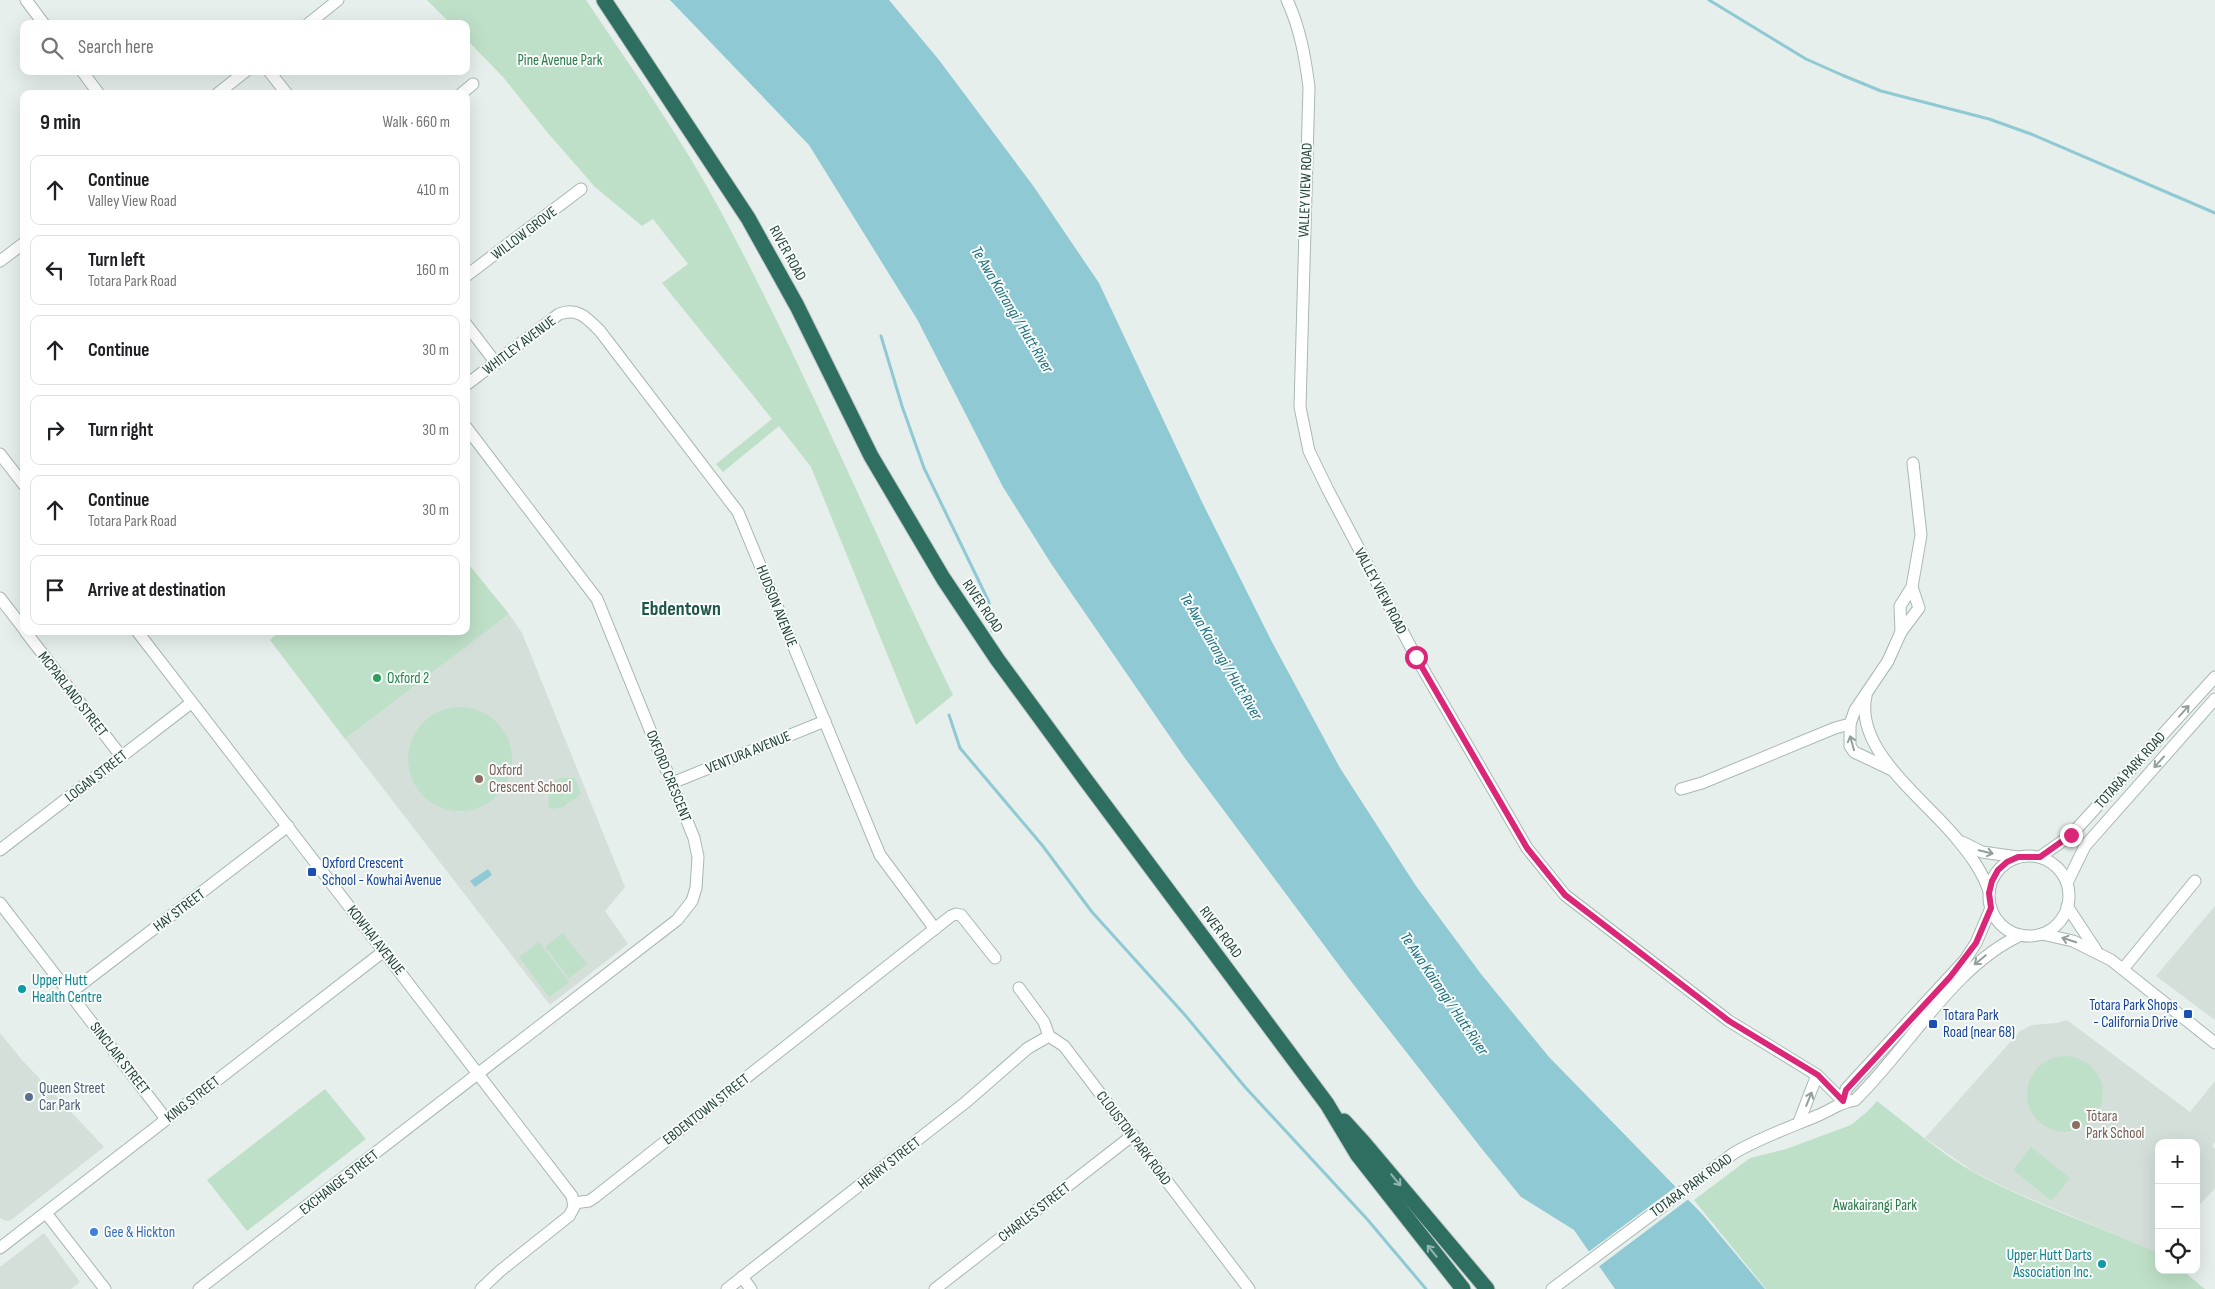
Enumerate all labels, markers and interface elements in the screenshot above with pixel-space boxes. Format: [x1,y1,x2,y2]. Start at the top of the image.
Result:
search box [20,20,470,75]
icon: search [38,34,66,62]
text: Search here [78,36,154,59]
park label: Pine Avenue Park [518,51,603,70]
text: 9 min [40,110,81,135]
text: Walk · 660 m [383,113,450,132]
street label: VALLEY VIEW ROAD [1294,142,1317,238]
text: Continue [88,169,149,192]
icon: ahead [41,176,69,204]
text: 410 m [417,181,449,200]
text: Valley View Road [88,192,177,211]
street label: WILLOW GROVE [488,202,561,264]
street label: RIVER ROAD [765,222,810,284]
water label: Te Awa Kairangi / Hutt River [966,243,1057,377]
text: Turn left [88,249,145,272]
icon: left [41,256,69,284]
text: 160 m [416,261,449,280]
text: Totara Park Road [88,272,177,291]
street label: WHITLEY AVENUE [479,312,560,379]
icon: ahead [41,336,69,364]
text: Continue [88,339,149,362]
text: 30 m [422,341,449,360]
icon: right [41,416,69,444]
text: Turn right [88,419,153,442]
text: 30 m [422,421,449,440]
text: Continue [88,489,149,512]
icon: ahead [41,496,69,524]
text: 30 m [422,501,449,520]
text: Totara Park Road [88,512,177,531]
street label: VALLEY VIEW ROAD [1350,545,1411,638]
street label: HUDSON AVENUE [752,563,802,650]
icon: arrive [41,576,69,604]
street label: RIVER ROAD [958,576,1007,637]
text: Arrive at destination [88,579,226,602]
water label: Te Awa Kairangi / Hutt River [1175,590,1266,724]
district label: Ebdentown [641,597,721,621]
route start [1405,646,1428,669]
street label: MCPARLAND STREET [33,648,112,741]
place label: Oxford 2 [387,669,429,688]
marker: Oxford 2 [371,672,383,684]
one-way arrow [2178,705,2190,718]
street label: VENTURA AVENUE [703,727,793,778]
street label: OXFORD CRESCENT [642,728,696,825]
street label: TOTARA PARK ROAD [2091,728,2170,813]
one-way arrow [1846,735,1856,751]
street label: LOGAN STREET [61,746,131,807]
one-way arrow [2154,756,2165,769]
place label: Oxford Crescent School [489,761,571,797]
marker: Oxford Crescent School [473,773,485,785]
route end [2060,824,2083,847]
one-way arrow [1978,848,1994,857]
place label: Oxford Crescent School - Kowhai Avenue [322,854,442,890]
marker: Oxford Crescent School - Kowhai Avenue [306,866,318,878]
street label: HAY STREET [150,885,209,936]
street label: KOWHAI AVENUE [342,902,409,979]
street label: RIVER ROAD [1195,903,1246,962]
water label: Te Awa Kairangi / Hutt River [1396,929,1492,1059]
one-way arrow [2062,935,2078,945]
one-way arrow [1974,955,1987,966]
place label: Upper Hutt Health Centre [32,971,102,1007]
marker: Upper Hutt Health Centre [16,983,28,995]
place label: Totara Park Shops - California Drive [2089,996,2178,1032]
place label: Totara Park Road (near 68) [1943,1006,2015,1042]
marker: Totara Park Shops - California Drive [2182,1008,2194,1020]
street label: SINCLAIR STREET [85,1018,154,1098]
marker: Totara Park Road (near 68) [1927,1018,1939,1030]
street label: EBDENTOWN STREET [659,1070,753,1149]
street label: KING STREET [161,1072,224,1127]
place label: Queen Street Car Park [39,1079,106,1115]
street label: CLOUSTON PARK ROAD [1092,1087,1175,1189]
marker: Queen Street Car Park [23,1091,35,1103]
one-way arrow [1805,1092,1814,1107]
place label: Tōtara Park School [2086,1107,2144,1143]
marker: Tōtara Park School [2070,1119,2082,1131]
street label: HENRY STREET [854,1133,925,1194]
map controls [2155,1139,2200,1274]
button: + [2155,1139,2200,1184]
street label: EXCHANGE STREET [296,1146,383,1219]
street label: TOTARA PARK ROAD [1646,1149,1736,1222]
one-way arrow [1390,1173,1401,1186]
street label: CHARLES STREET [994,1178,1074,1247]
button: − [2155,1184,2200,1229]
park label: Awakairangi Park [1832,1196,1917,1215]
place label: Gee & Hickton [104,1223,175,1242]
marker: Gee & Hickton [88,1226,100,1238]
button: locate [2155,1229,2200,1274]
one-way arrow [1427,1244,1437,1258]
place label: Upper Hutt Darts Association Inc. [2007,1246,2092,1282]
marker: Upper Hutt Darts Association Inc. [2096,1258,2108,1270]

